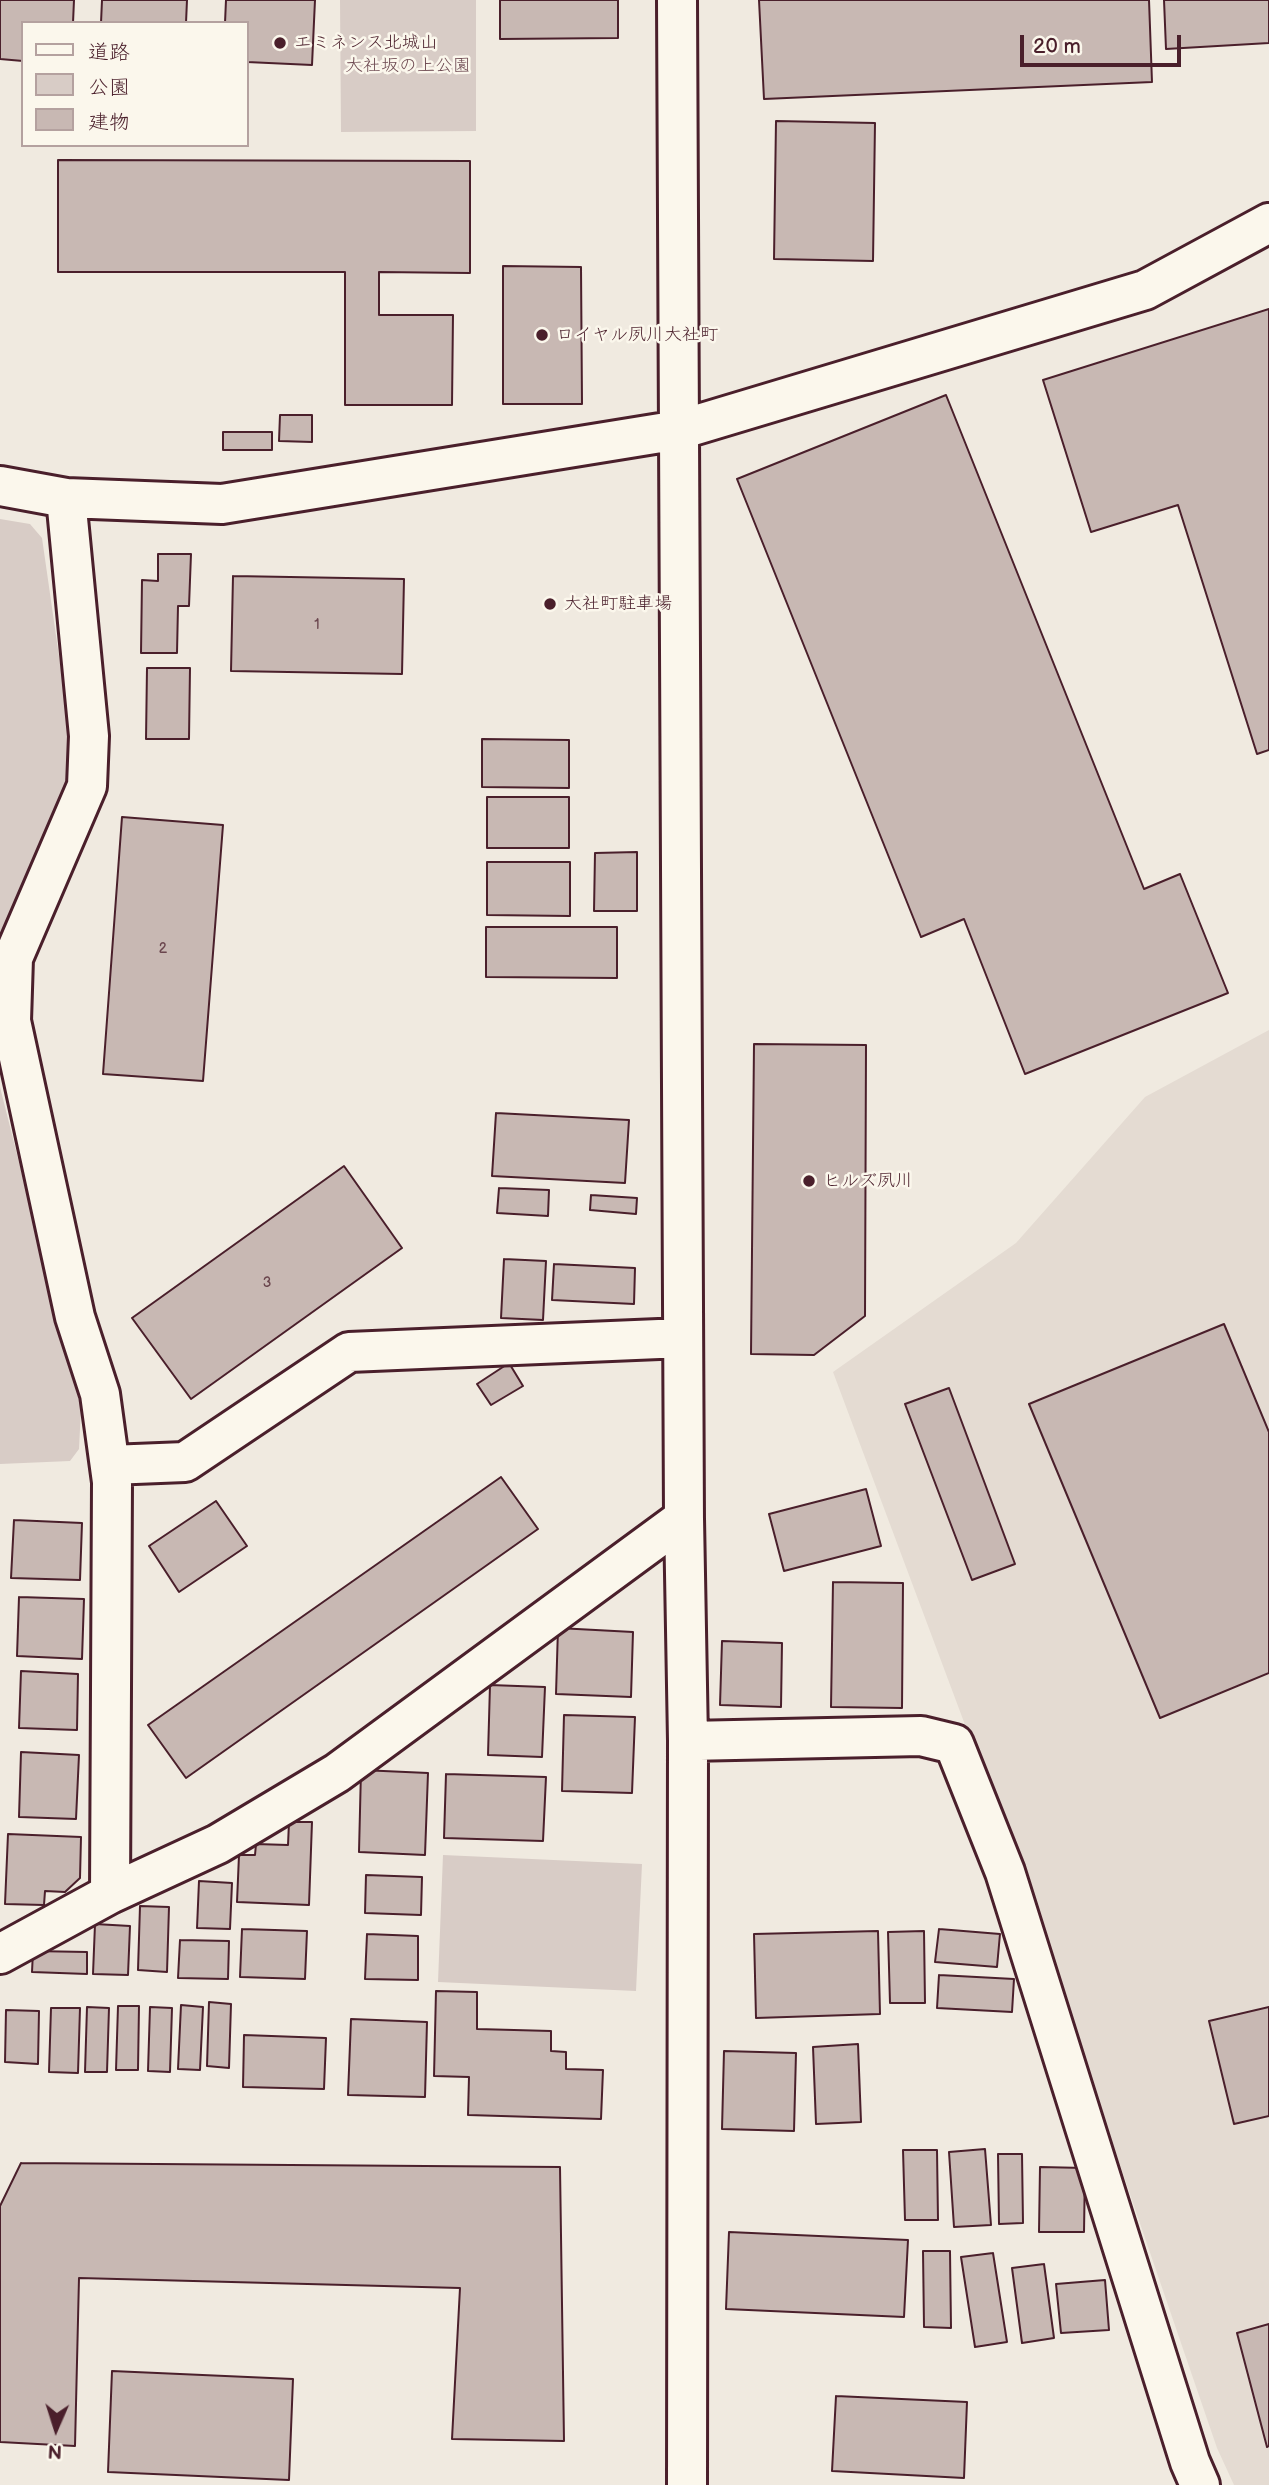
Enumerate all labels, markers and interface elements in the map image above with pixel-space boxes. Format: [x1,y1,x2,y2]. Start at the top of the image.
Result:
legend [21,21,248,147]
scale bar [1024,21,1185,65]
place label: エミネンス北城山 [294,32,438,54]
text: 20 m [1033,34,1081,59]
marker: エミネンス北城山 [272,35,288,51]
text: 道路 [88,40,130,65]
park label: 大社坂の上公園 [345,55,471,77]
text: 公園 [88,75,130,100]
text: 建物 [88,110,130,135]
place label: ロイヤル夙川大社町 [556,324,718,346]
marker: ロイヤル夙川大社町 [534,327,550,343]
place label: 大社町駐車場 [564,593,672,615]
marker: 大社町駐車場 [542,596,558,612]
house number: 1 [314,617,320,633]
house number: 2 [159,941,167,957]
place label: ヒルズ夙川 [823,1170,913,1192]
marker: ヒルズ夙川 [801,1173,817,1189]
house number: 3 [263,1275,271,1291]
north arrow [21,2394,91,2464]
text: N [47,2439,63,2462]

